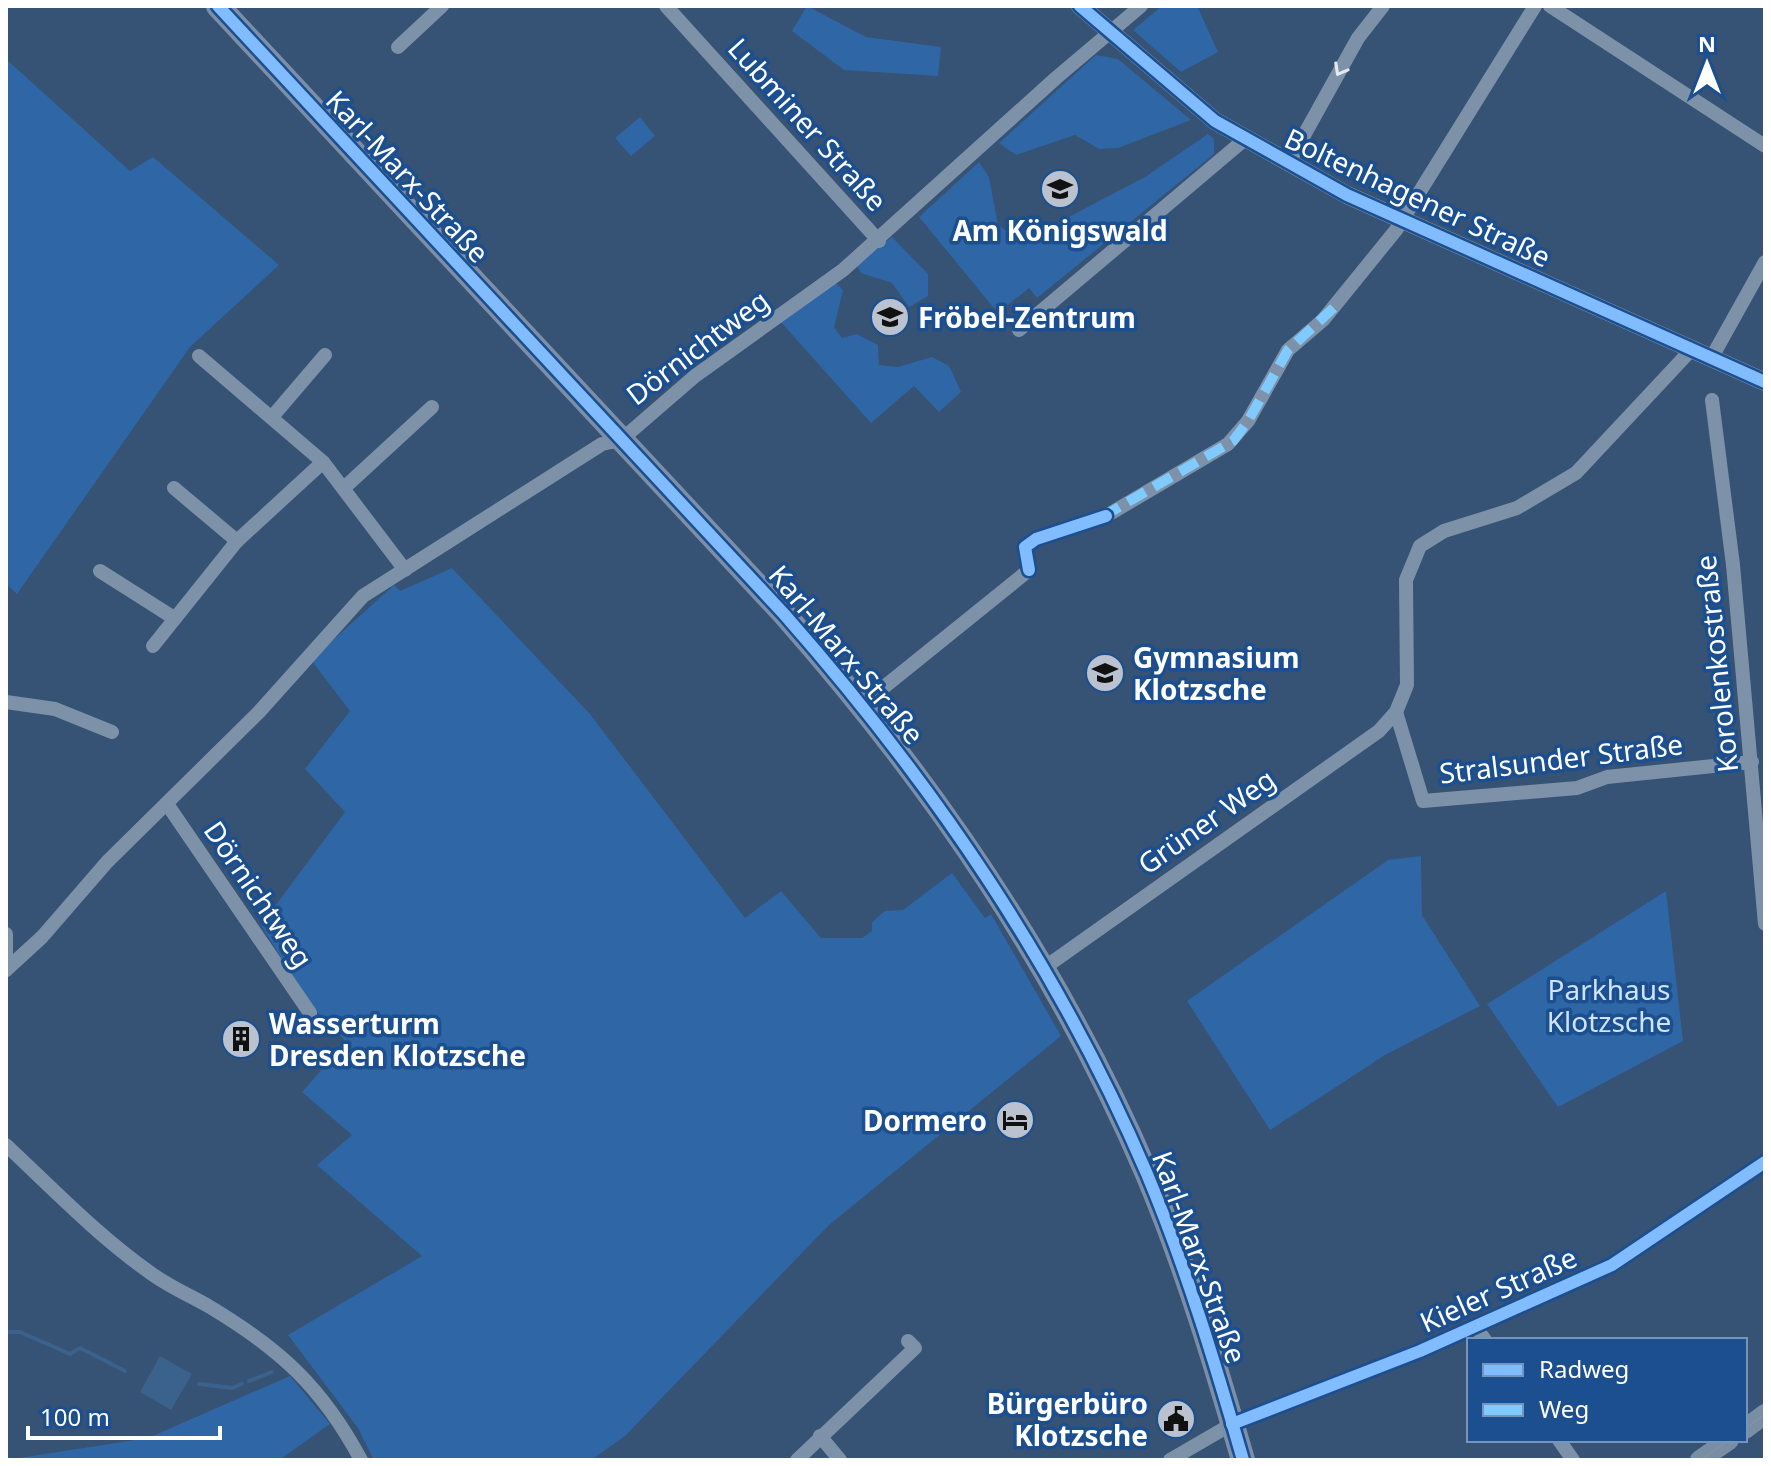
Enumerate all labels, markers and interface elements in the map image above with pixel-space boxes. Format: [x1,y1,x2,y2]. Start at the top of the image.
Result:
north arrow [1667,24,1747,104]
text: N [1698,28,1716,58]
street label: Lubminer Straße [720,29,896,219]
one-way arrow [1334,62,1350,76]
street label: Karl-Marx-Straße [318,81,498,271]
street label: Boltenhagener Straße [1279,119,1557,275]
school or university icon: Am Königswald [1039,168,1081,210]
place label: Am Königswald [952,211,1168,249]
street label: Dörnichtweg [618,281,776,413]
school or university icon: Fröbel-Zentrum [869,296,911,338]
place label: Fröbel-Zentrum [918,298,1136,336]
street label: Korolenkostraße [1686,554,1746,774]
street label: Karl-Marx-Straße [761,556,933,752]
place label: Gymnasium Klotzsche [1133,638,1299,708]
school or university icon: Gymnasium Klotzsche [1084,652,1126,694]
street label: Stralsunder Straße [1437,724,1685,792]
street label: Grüner Weg [1130,760,1282,882]
street label: Dörnichtweg [196,813,322,975]
park label: Parkhaus Klotzsche [1547,970,1671,1040]
place label: Wasserturm Dresden Klotzsche [269,1004,526,1074]
building icon: Wasserturm Dresden Klotzsche [220,1018,262,1060]
hotel icon: Dormero [994,1099,1036,1141]
place label: Dormero [863,1101,987,1139]
street label: Karl-Marx-Straße [1144,1146,1256,1368]
street label: Kieler Straße [1414,1238,1582,1340]
legend [1467,1338,1747,1442]
text: Radweg [1539,1352,1629,1385]
place label: Bürgerbüro Klotzsche [987,1384,1148,1454]
scale bar [28,1390,220,1440]
text: Weg [1539,1392,1589,1425]
public building icon: Bürgerbüro Klotzsche [1155,1398,1197,1440]
text: 100 m [40,1400,110,1433]

